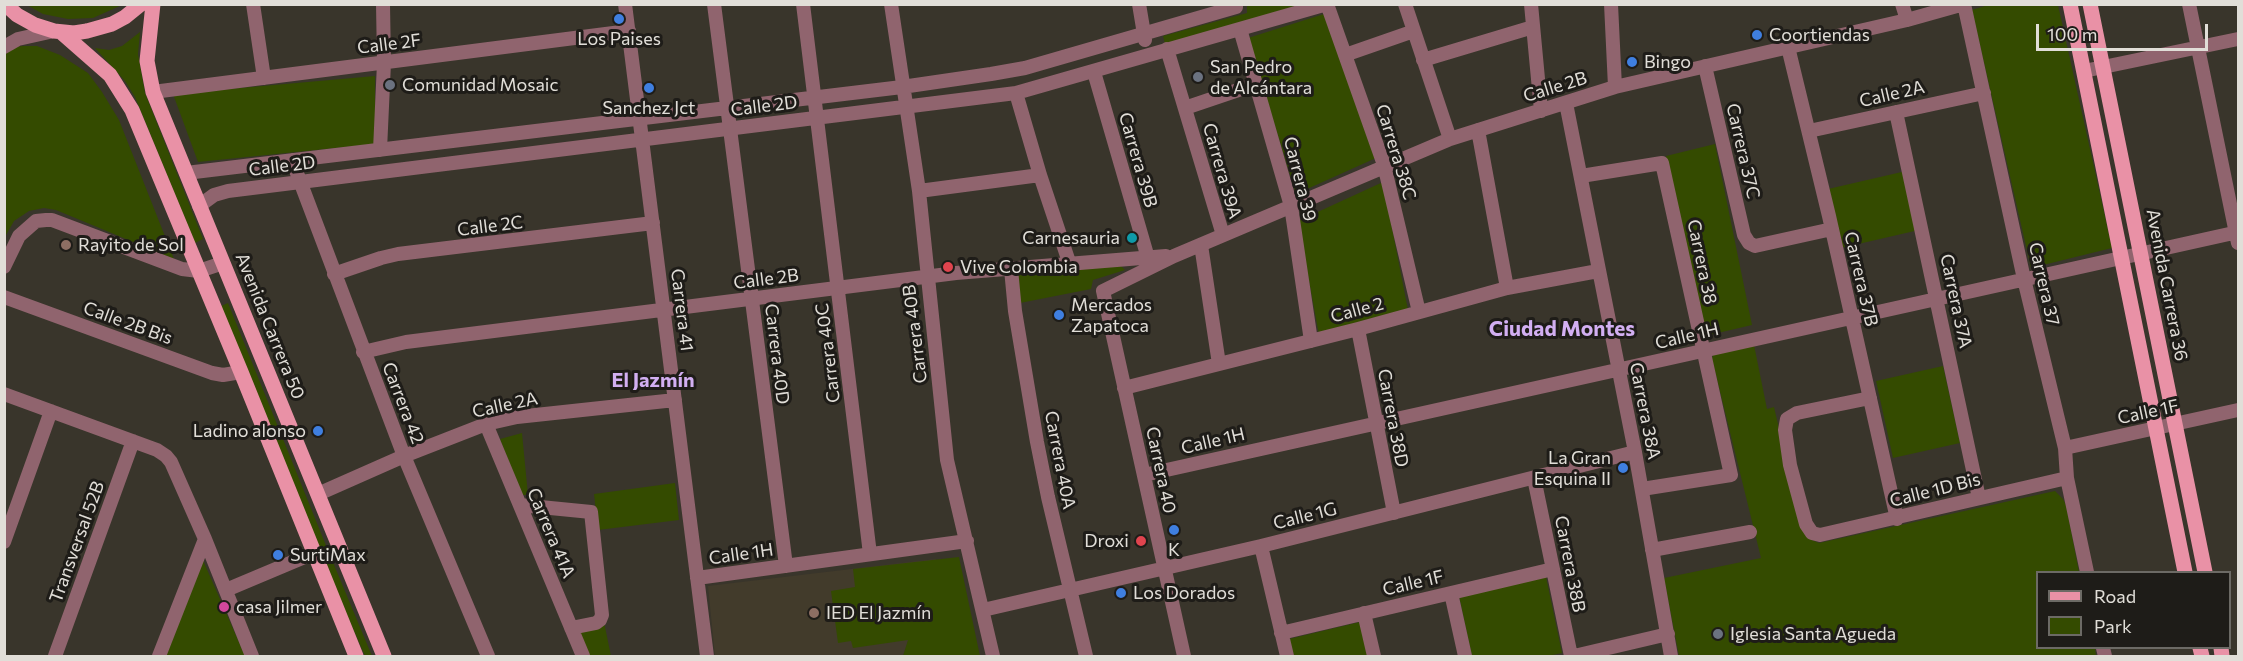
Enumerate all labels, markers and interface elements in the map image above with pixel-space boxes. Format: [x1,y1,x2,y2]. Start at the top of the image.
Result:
marker: Los Paises [612,12,626,26]
scale bar [2039,12,2212,50]
text: 100 m [2047,23,2097,45]
place label: Coortiendas [1769,24,1870,46]
place label: Los Paises [577,28,661,50]
marker: Coortiendas [1750,28,1764,42]
street label: Calle 2F [356,29,422,59]
place label: Bingo [1644,51,1691,73]
marker: Bingo [1625,55,1639,69]
place label: San Pedro de Alcántara [1210,56,1312,98]
street label: Calle 2B [1521,67,1589,107]
marker: San Pedro de Alcántara [1191,70,1205,84]
place label: Comunidad Mosaic [402,74,558,96]
street label: Calle 2A [1857,76,1927,112]
marker: Comunidad Mosaic [383,78,397,92]
marker: Sanchez Jct [642,81,656,95]
street label: Calle 2D [729,91,799,121]
place label: Sanchez Jct [603,97,695,119]
street label: Carrera 37C [1722,101,1764,201]
street label: Carrera 38C [1371,102,1421,202]
street label: Carrera 39B [1114,110,1162,210]
street label: Carrera 39A [1198,121,1246,221]
street label: Carrera 39 [1279,134,1321,224]
street label: Calle 2D [247,151,317,181]
street label: Avenida Carrera 36 [2142,207,2192,363]
street label: Calle 2C [456,211,524,241]
street label: Carrera 38 [1682,218,1722,306]
place label: Carnesauria [1022,227,1120,249]
street label: Carrera 37B [1840,230,1882,328]
marker: Carnesauria [1125,231,1139,245]
place label: Rayito de Sol [78,234,184,256]
marker: Rayito de Sol [59,238,73,252]
street label: Carrera 37 [2024,240,2064,328]
street label: Avenida Carrera 50 [231,250,309,402]
street label: Carrera 37A [1935,252,1977,350]
place label: Vive Colombia [960,256,1078,278]
marker: Vive Colombia [941,260,955,274]
street label: Calle 2B [732,264,800,294]
street label: Carrera 41 [666,267,698,353]
street label: Carrera 40B [898,283,932,385]
street label: Calle 2 [1328,293,1386,327]
place label: Mercados Zapatoca [1071,294,1152,336]
street label: Calle 2B Bis [80,297,176,349]
street label: Carrera 40C [811,302,845,404]
street label: Carrera 40D [760,303,794,405]
marker: Mercados Zapatoca [1052,308,1066,322]
district label: Ciudad Montes [1489,316,1635,342]
street label: Calle 1H [1653,318,1721,354]
street label: Carrera 42 [378,359,428,447]
street label: Carrera 38A [1625,361,1665,461]
street label: Carrera 38D [1373,367,1413,469]
district label: El Jazmín [611,368,695,392]
street label: Calle 2A [470,388,540,422]
street label: Calle 1F [2116,395,2180,429]
street label: Carrera 40A [1040,409,1080,511]
place label: Ladino alonso [193,420,306,442]
street label: Calle 1H [1179,423,1247,459]
marker: Ladino alonso [311,424,325,438]
street label: Carrera 40 [1141,425,1181,515]
place label: La Gran Esquina II [1534,447,1611,490]
marker: La Gran Esquina II [1616,461,1630,475]
street label: Calle 1D Bis [1887,468,1983,512]
street label: Transversal 52B [45,478,109,606]
street label: Carrera 41A [522,485,580,581]
street label: Calle 1G [1271,498,1339,534]
street label: Carrera 38B [1550,514,1590,614]
marker: K [1167,523,1181,537]
place label: Droxi [1084,530,1129,552]
marker: Droxi [1134,534,1148,548]
street label: Calle 1H [707,539,775,569]
place label: K [1168,539,1180,561]
place label: SurtiMax [290,544,366,566]
marker: SurtiMax [271,548,285,562]
street label: Calle 1F [1380,566,1446,600]
legend [2036,571,2231,649]
place label: Los Dorados [1133,582,1235,604]
text: Road [2094,585,2136,607]
marker: Los Dorados [1114,586,1128,600]
place label: casa Jilmer [236,596,322,618]
marker: casa Jilmer [217,600,231,614]
place label: IED El Jazmín [826,602,931,624]
marker: IED El Jazmín [807,606,821,620]
text: Park [2094,615,2132,637]
place label: Iglesia Santa Agueda [1730,623,1896,645]
marker: Iglesia Santa Agueda [1711,627,1725,641]

